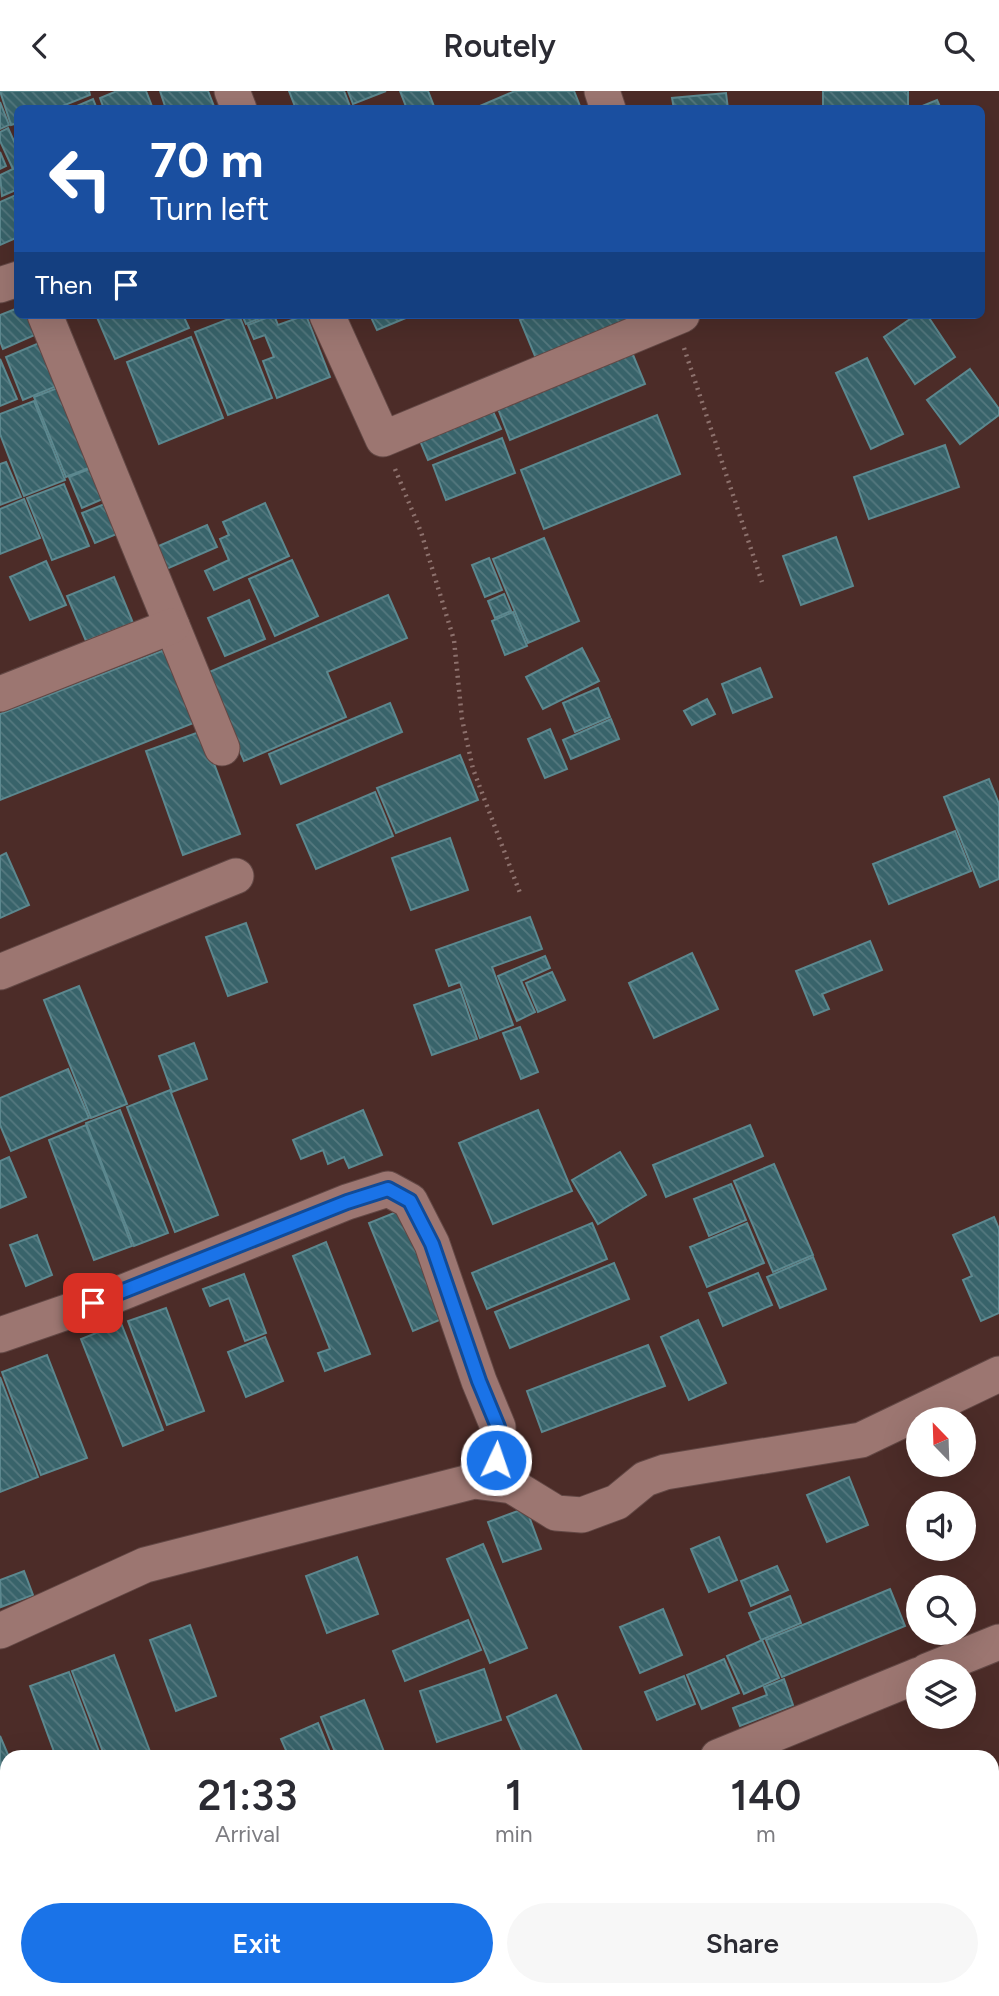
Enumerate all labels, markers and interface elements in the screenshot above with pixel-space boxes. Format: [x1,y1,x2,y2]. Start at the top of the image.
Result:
icon: back [21,27,59,65]
text: Routely [443,27,556,65]
icon: search [940,27,978,65]
text: 70 m [150,130,263,189]
icon: left [35,133,126,224]
text: Turn left [150,190,269,228]
icon: arrive [107,266,145,304]
text: Then [35,269,93,301]
pin [63,1273,123,1333]
icon: arrive [74,1284,112,1322]
north arrow [906,1407,976,1477]
map controls [906,1407,976,1729]
position arrow [459,1423,533,1497]
button: sound [906,1491,976,1561]
button: search [906,1575,976,1645]
button: layers [906,1659,976,1729]
text: 21:33 [198,1770,297,1821]
text: 1 [505,1770,523,1821]
text: 140 [730,1770,801,1821]
text: Arrival [215,1820,280,1848]
text: min [495,1820,533,1848]
text: m [756,1820,776,1848]
button: Exit [21,1903,493,1983]
button: Share [507,1903,978,1983]

